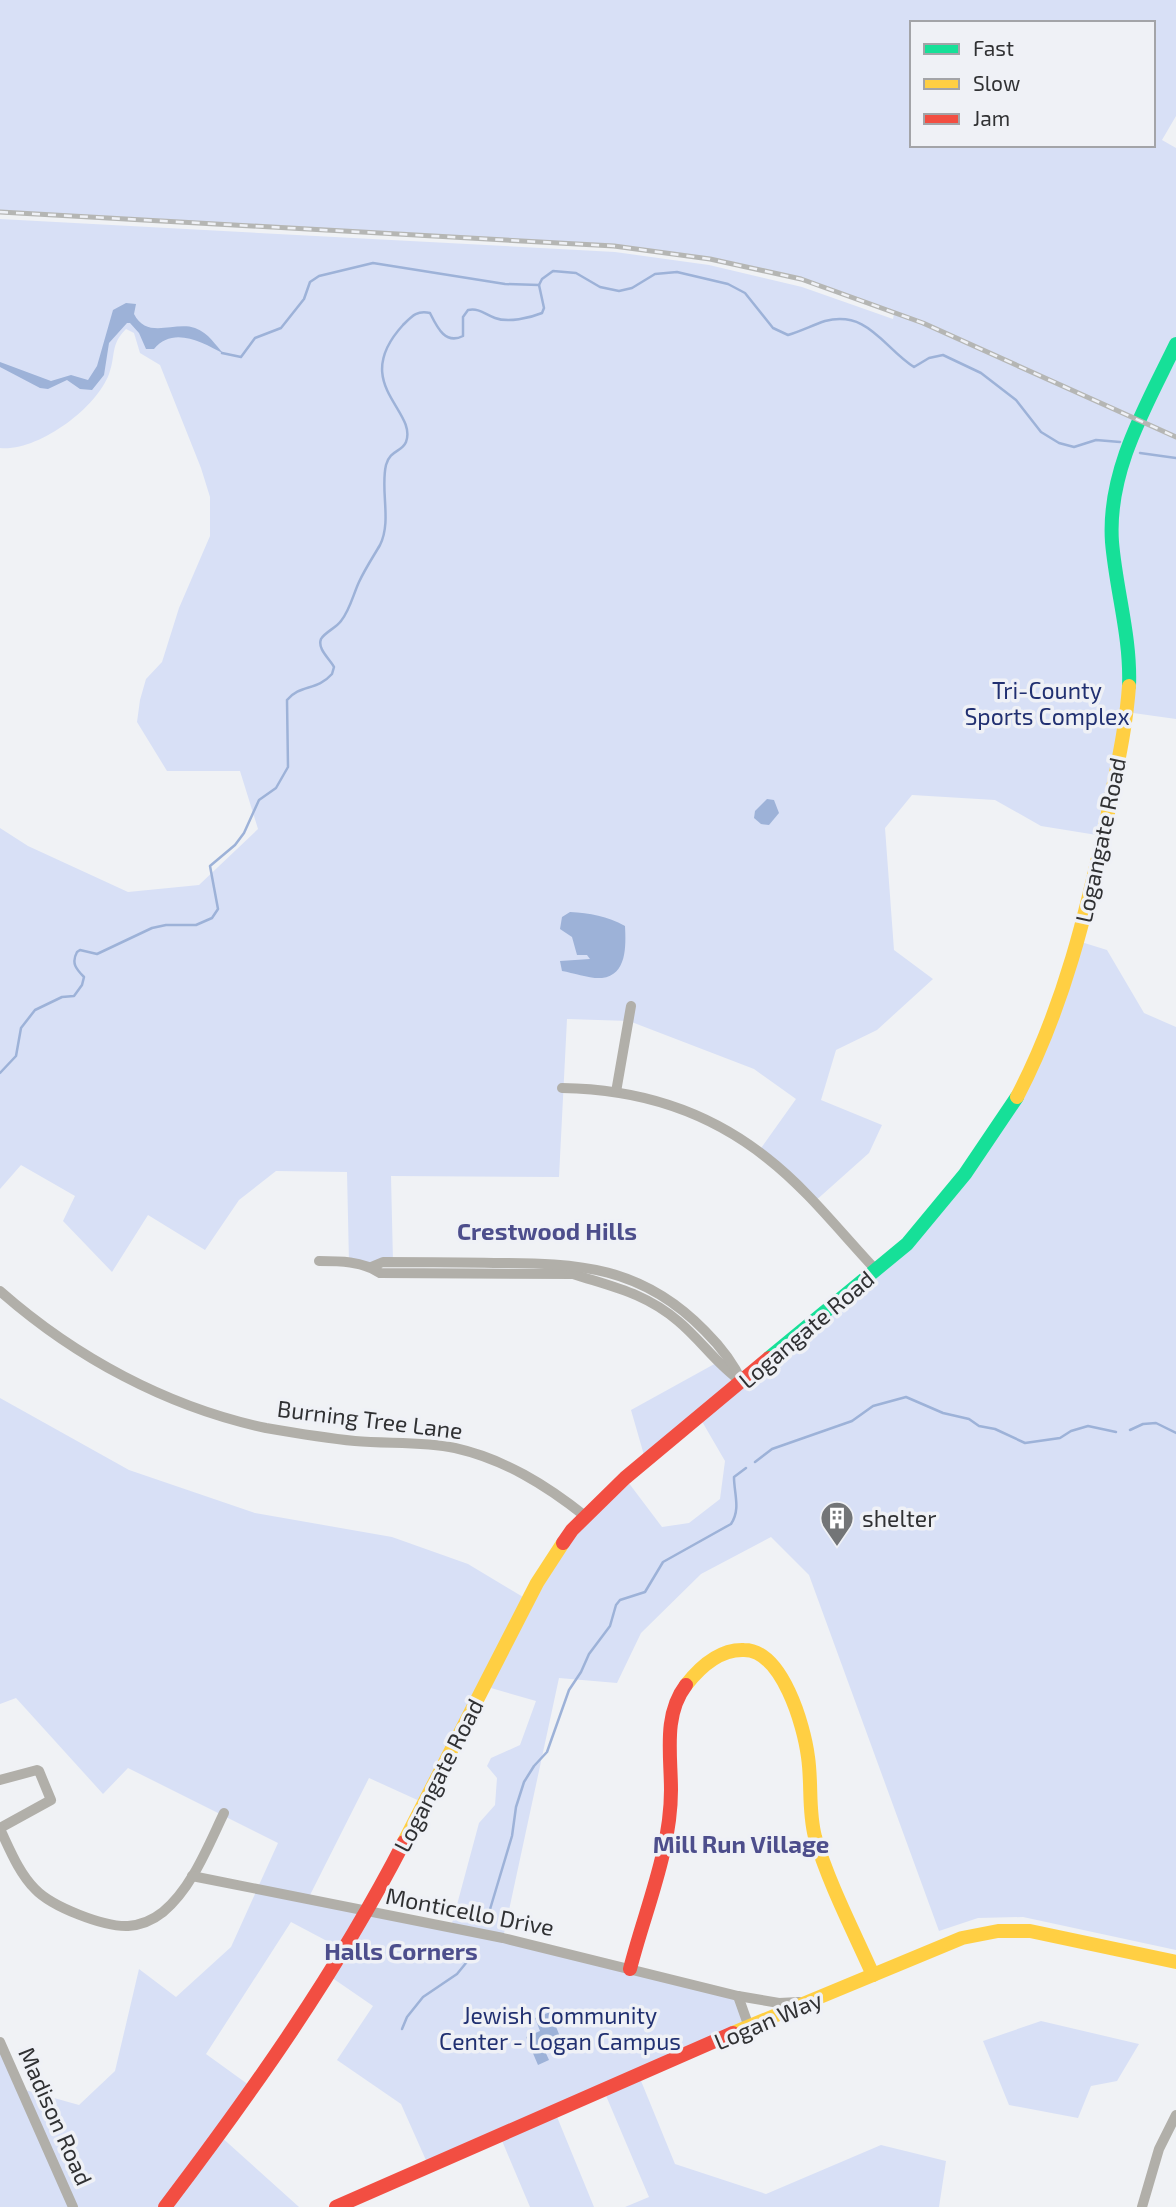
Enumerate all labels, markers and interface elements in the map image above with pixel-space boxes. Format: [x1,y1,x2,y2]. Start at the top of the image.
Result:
legend [910,21,1155,147]
text: Fast [973,35,1014,60]
text: Slow [973,70,1020,95]
text: Jam [973,105,1010,130]
park label: Tri-County Sports Complex [964,676,1130,730]
street label: Logangate Road [1069,755,1131,925]
district label: Crestwood Hills [457,1216,637,1245]
street label: Logangate Road [733,1264,879,1394]
street label: Burning Tree Lane [276,1394,464,1444]
building icon: shelter [818,1499,856,1548]
place label: shelter [862,1504,936,1532]
street label: Logangate Road [387,1694,489,1856]
district label: Mill Run Village [653,1829,829,1858]
street label: Monticello Drive [383,1881,557,1941]
district label: Halls Corners [324,1936,478,1965]
street label: Logan Way [710,1985,826,2055]
park label: Jewish Community Center - Logan Campus [439,2001,681,2055]
street label: Madison Road [13,2043,99,2189]

